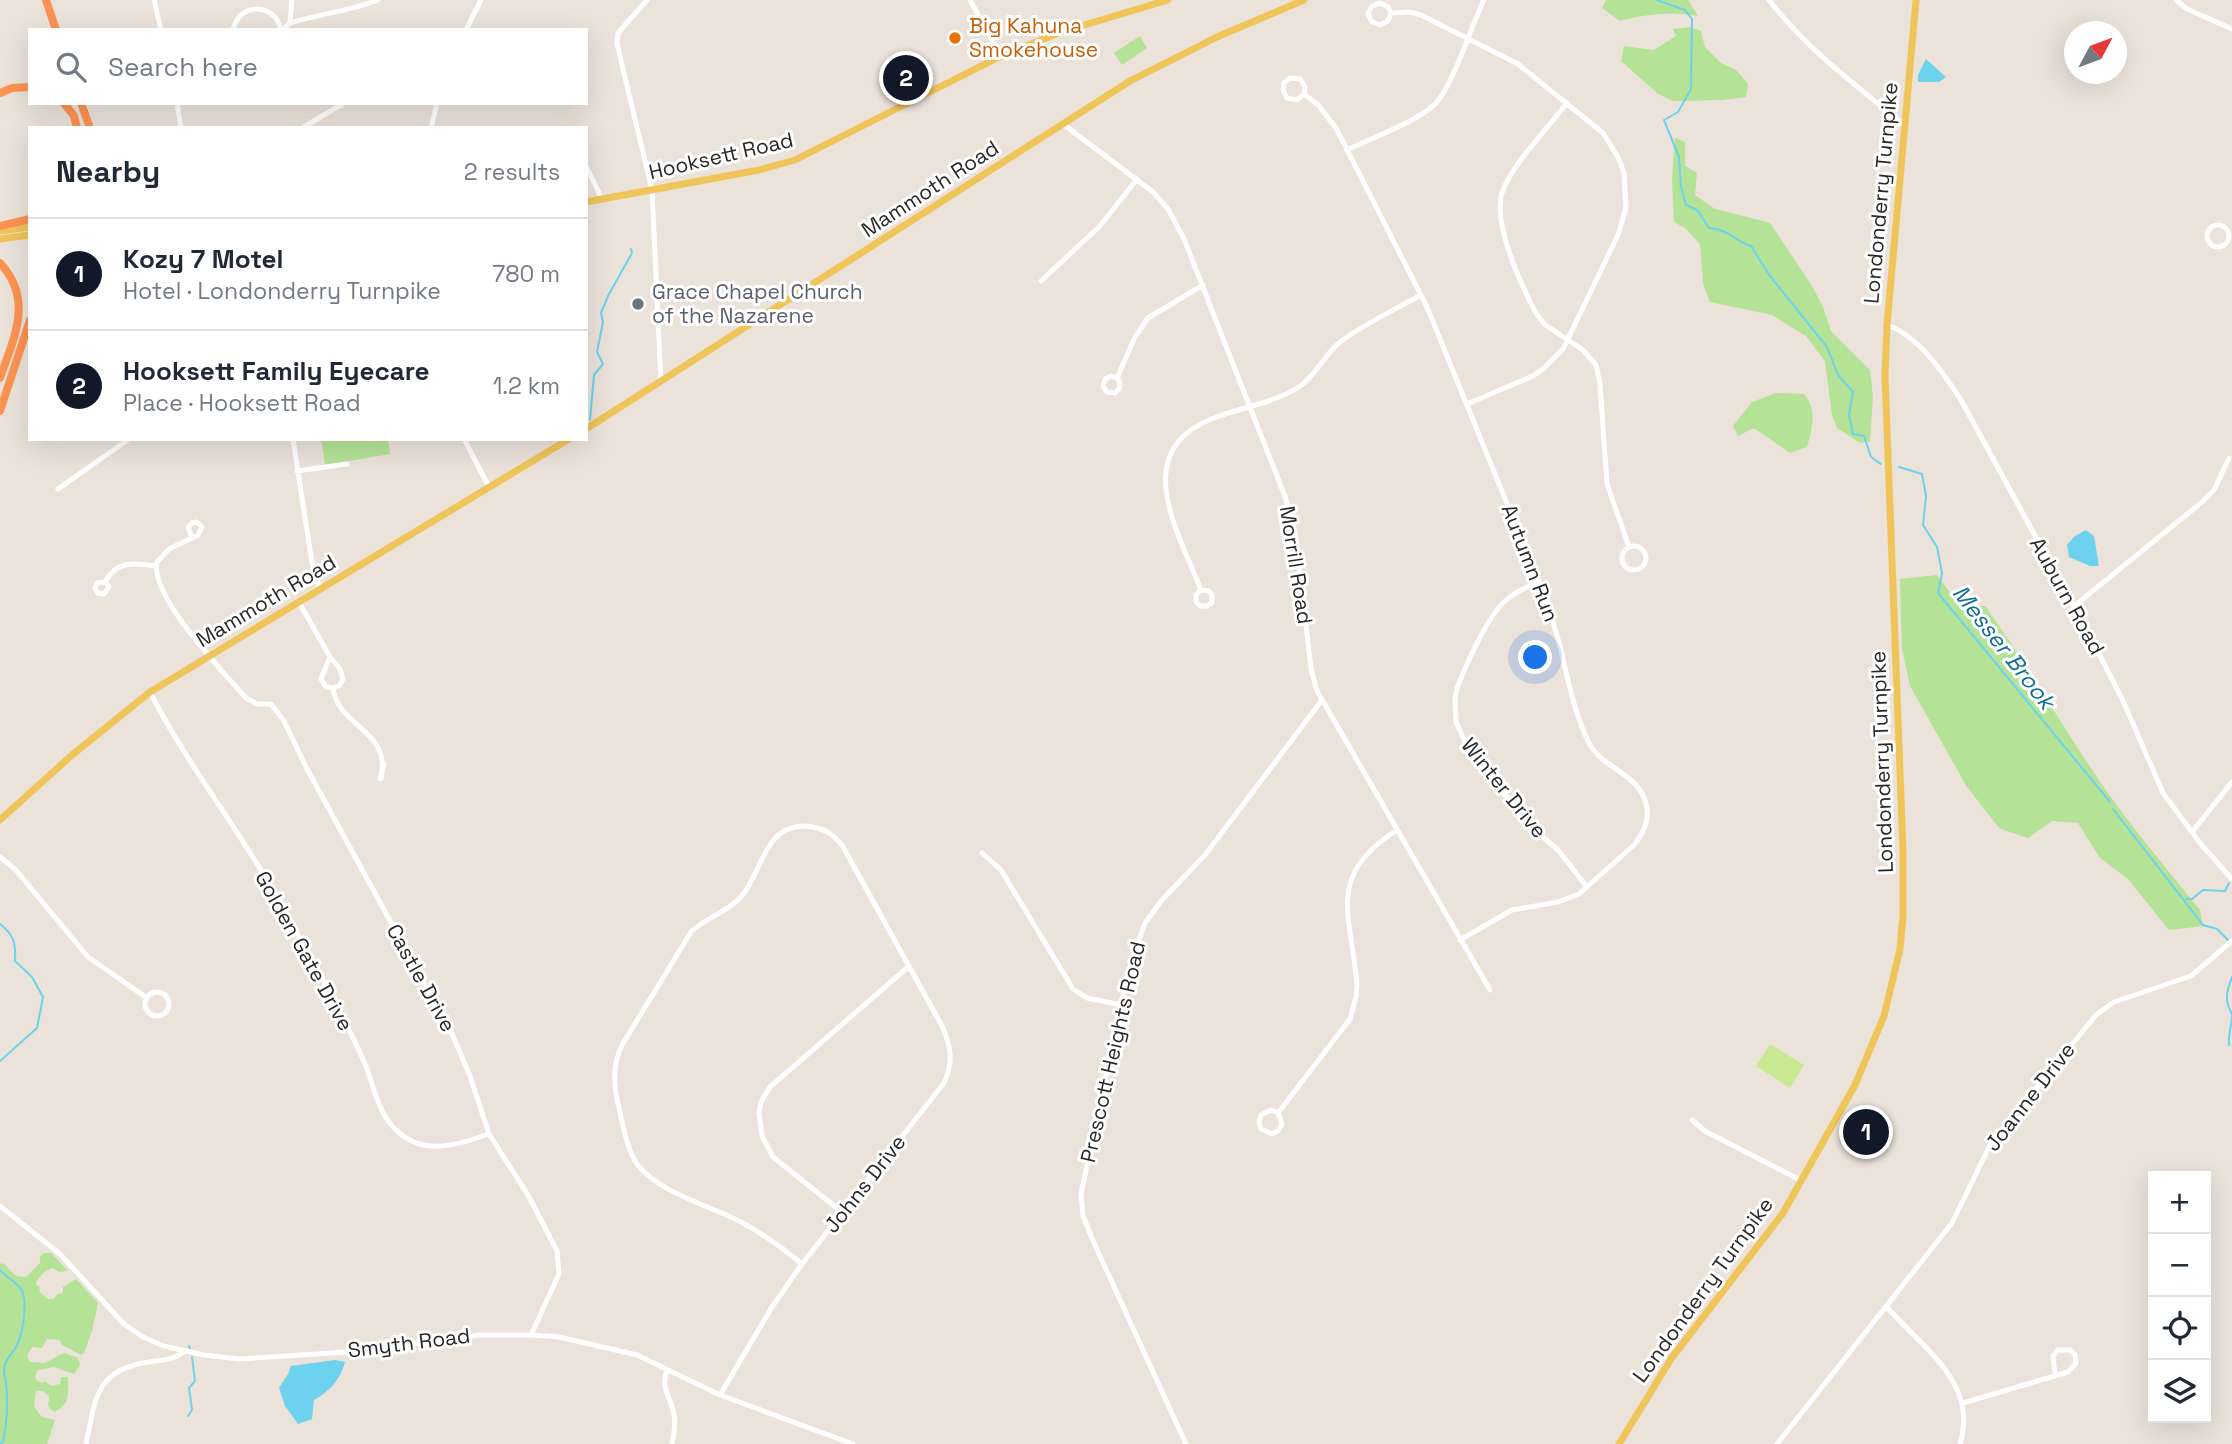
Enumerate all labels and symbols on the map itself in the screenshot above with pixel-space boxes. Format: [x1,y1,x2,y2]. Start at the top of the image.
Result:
place label: Big Kahuna Smokehouse [969,12,1098,63]
north arrow [2064,21,2127,84]
marker: Big Kahuna Smokehouse [947,30,963,46]
pin: 2 [883,52,929,104]
street label: Londonderry Turnpike [1857,81,1904,305]
street label: Hooksett Road [646,126,796,185]
street label: Mammoth Road [856,134,1004,243]
place label: Grace Chapel Church of the Nazarene [652,278,863,329]
marker: Grace Chapel Church of the Nazarene [630,296,646,312]
street label: Autumn Run [1496,500,1565,625]
street label: Morrill Road [1274,504,1319,626]
street label: Auburn Road [2024,532,2111,659]
street label: Mammoth Road [191,548,341,653]
water label: Messer Brook [1946,579,2064,717]
your location [1518,640,1552,674]
street label: Londonderry Turnpike [1864,650,1899,874]
street label: Winter Drive [1456,732,1553,843]
street label: Golden Gate Drive [249,866,360,1036]
street label: Castle Drive [381,919,462,1036]
street label: Prescott Heights Road [1074,939,1151,1165]
street label: Joanne Drive [1979,1037,2081,1157]
pin: 1 [1843,1106,1889,1158]
street label: Johns Drive [818,1129,911,1238]
street label: Londonderry Turnpike [1626,1192,1779,1388]
street label: Smyth Road [346,1322,472,1363]

